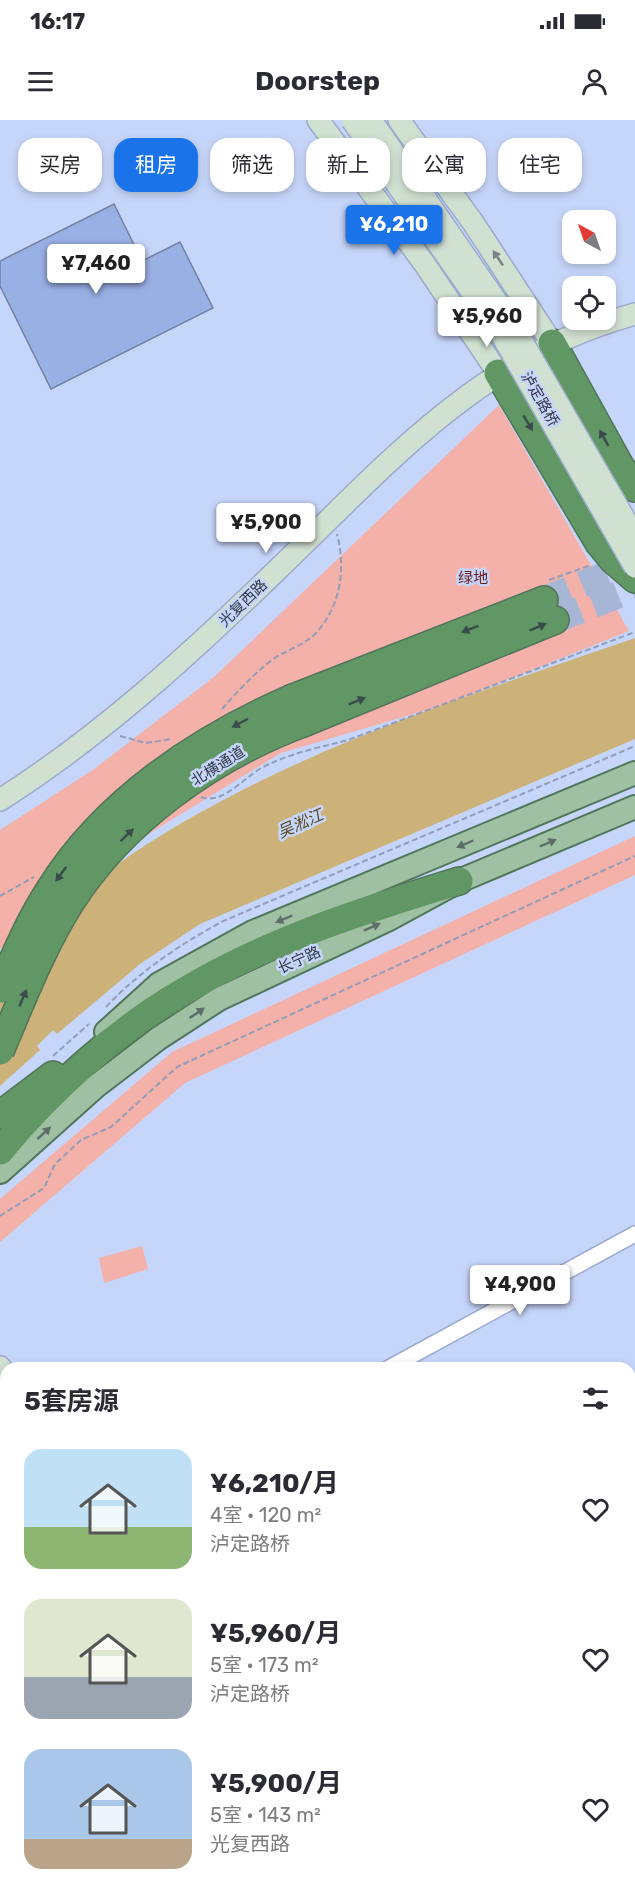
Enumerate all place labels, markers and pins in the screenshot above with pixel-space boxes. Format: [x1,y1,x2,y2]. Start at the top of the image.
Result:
pin: ¥6,210 [345,205,443,256]
pin: ¥7,460 [47,244,145,295]
pin: ¥5,960 [438,297,536,348]
pin: ¥5,900 [217,503,315,554]
pin: ¥4,900 [471,1265,569,1316]

